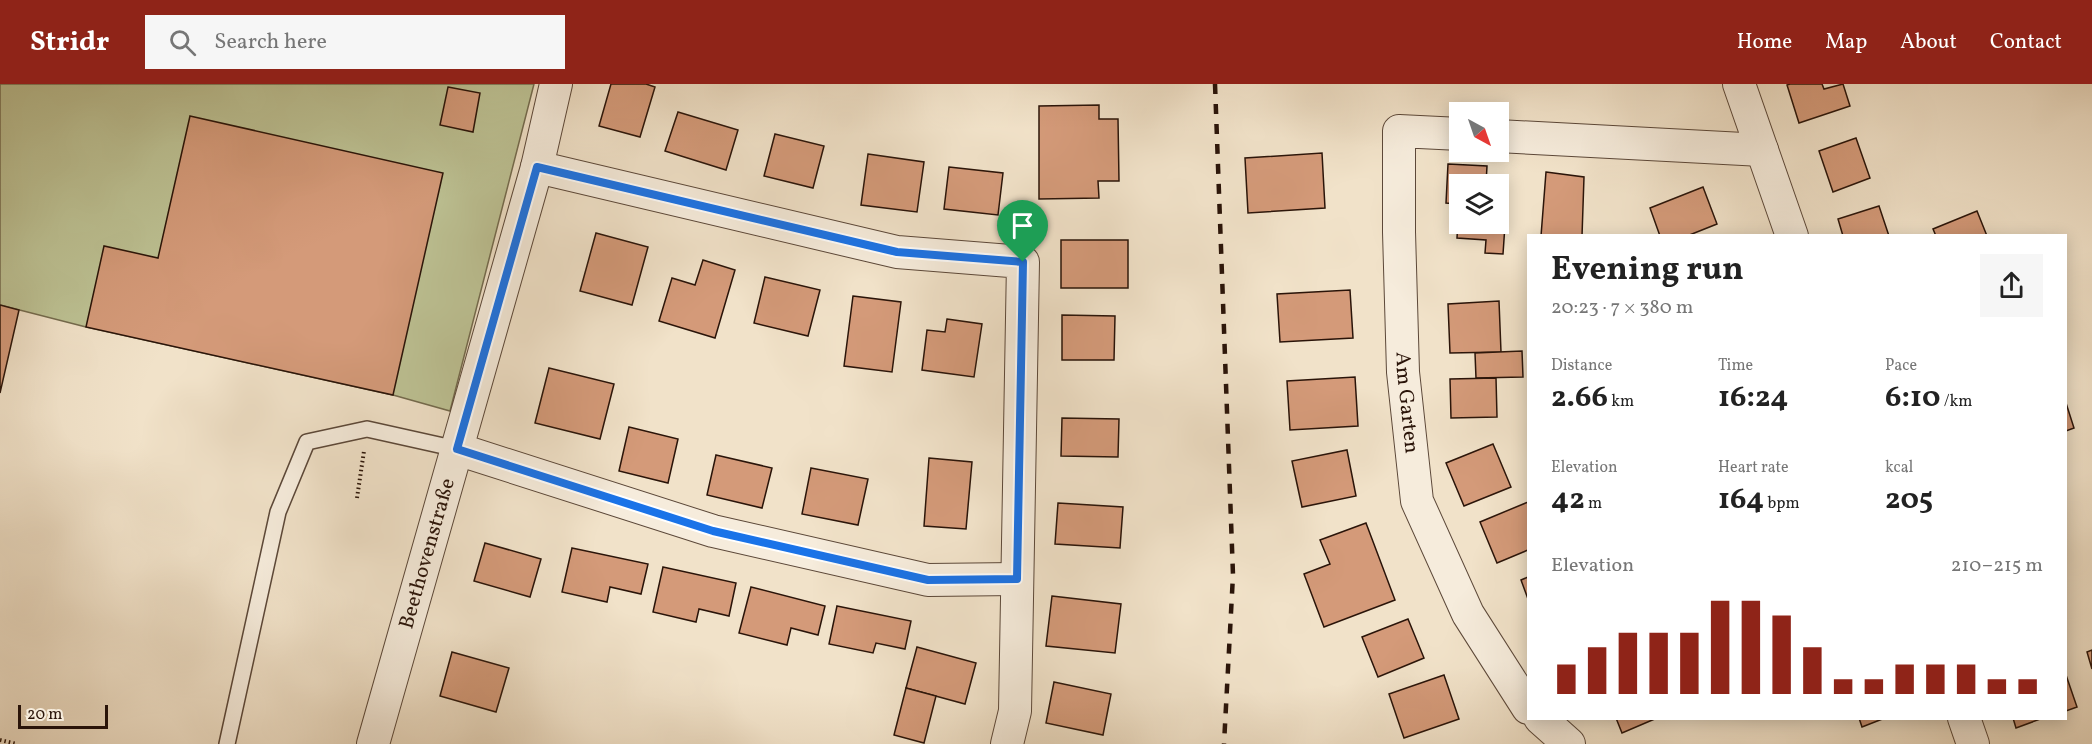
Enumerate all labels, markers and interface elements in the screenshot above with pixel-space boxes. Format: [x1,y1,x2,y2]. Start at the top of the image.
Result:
search box [145,15,565,69]
text: Stridr [30,23,109,62]
icon: search [166,26,199,59]
text: Search here [214,27,327,58]
text: Home [1737,28,1792,57]
text: Map [1825,28,1867,57]
text: About [1900,28,1957,57]
text: Contact [1990,28,2062,57]
north arrow [1449,102,1509,162]
map controls [1449,102,1509,234]
button: layers [1449,174,1509,234]
pin [997,200,1048,262]
icon: arrive [1006,209,1039,242]
text: Evening run [1551,248,1744,294]
button: share [1980,254,2043,317]
text: 20:23 · 7 × 380 m [1551,294,1693,322]
street label: Am Garten [1388,352,1426,455]
text: Distance [1551,355,1612,377]
text: Time [1718,355,1753,377]
text: Pace [1885,355,1917,377]
text: 2.66 [1551,377,1608,419]
text: 16:24 [1718,377,1788,419]
text: 6:10 [1885,377,1941,419]
text: km [1608,391,1634,413]
text: /km [1941,391,1972,413]
text: Elevation [1551,457,1618,479]
text: Heart rate [1718,457,1789,479]
text: kcal [1885,457,1913,479]
street label: Beethovenstraße [392,475,462,632]
text: 42 [1551,479,1585,521]
text: 164 [1718,479,1764,521]
text: 205 [1885,479,1933,521]
text: m [1585,493,1602,515]
text: bpm [1764,493,1800,515]
text: Elevation [1551,552,1634,580]
text: 210–215 m [1951,552,2043,580]
scale bar [18,702,108,730]
text: 20 m [27,704,62,726]

